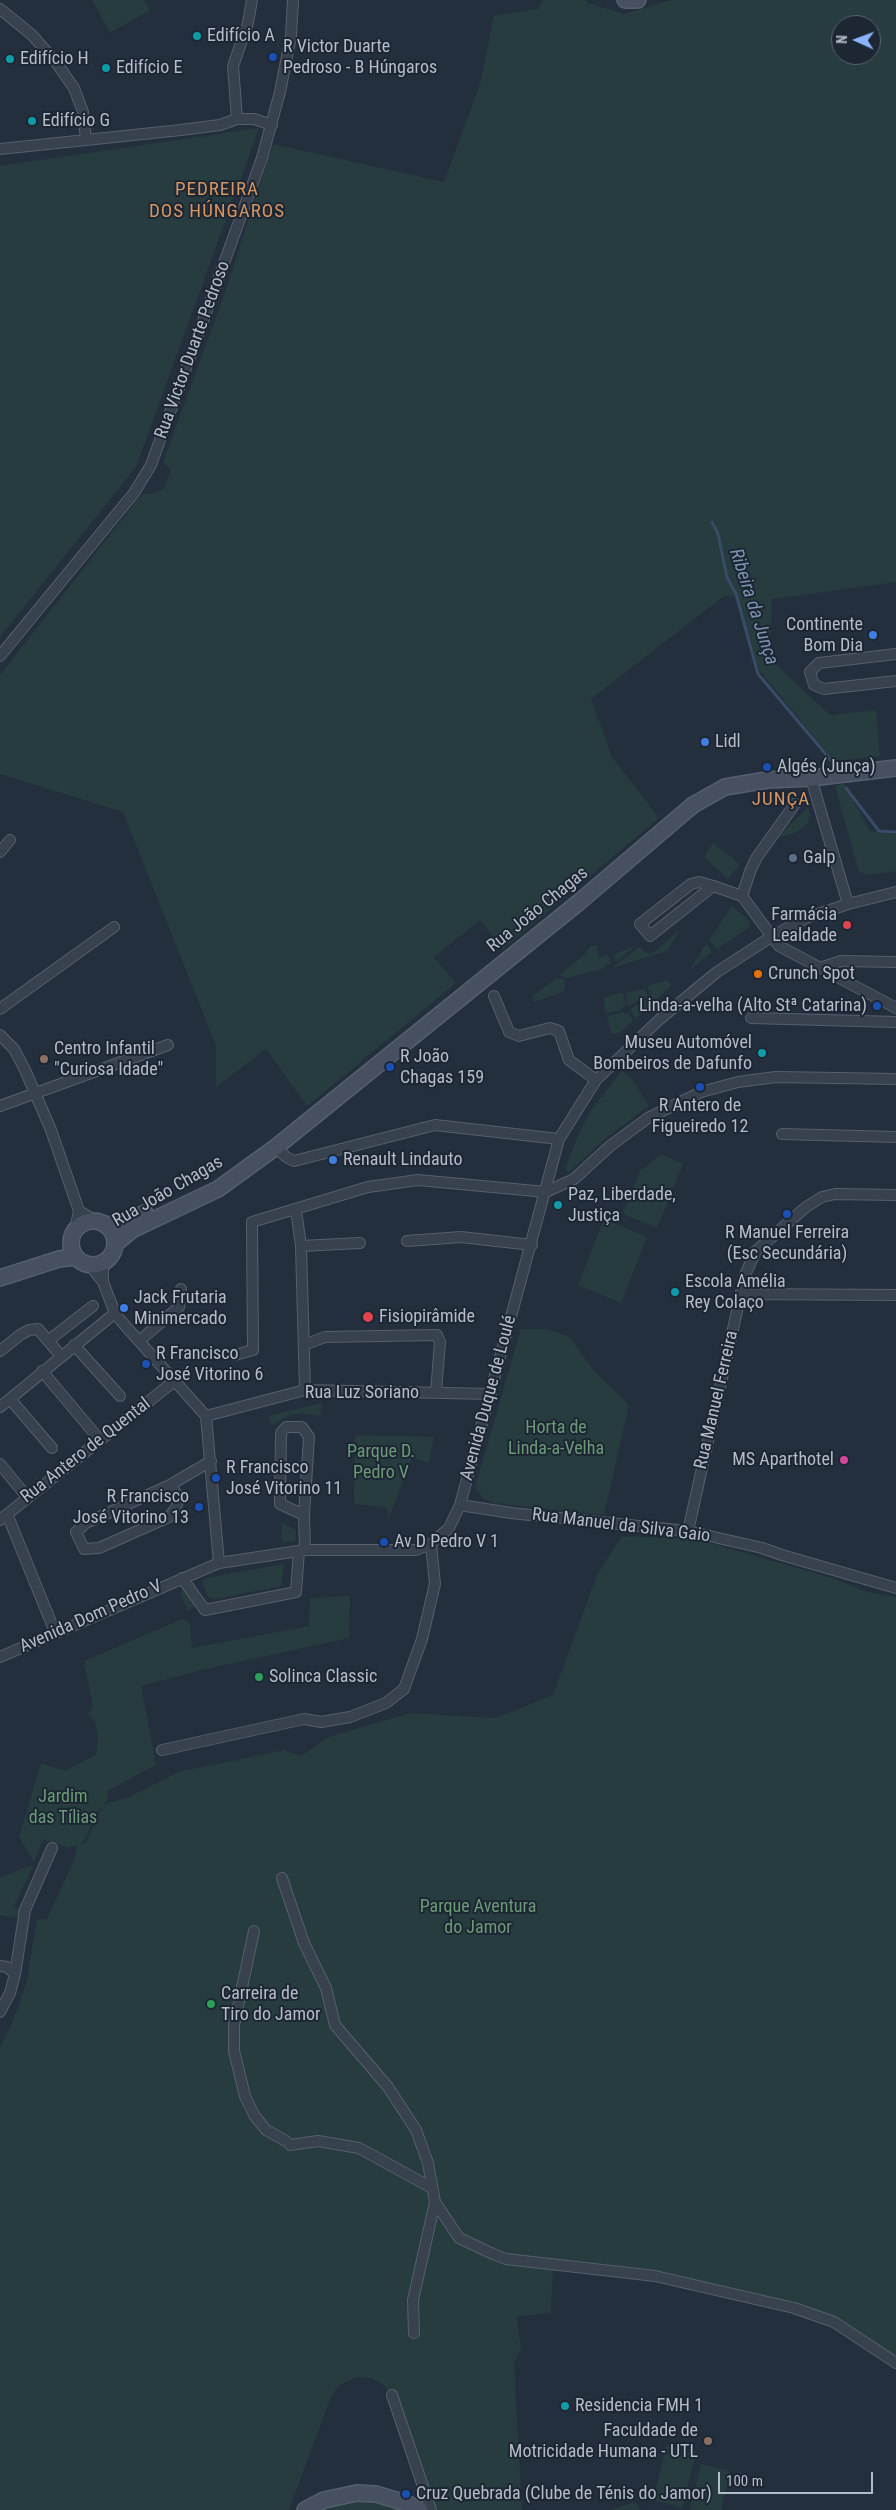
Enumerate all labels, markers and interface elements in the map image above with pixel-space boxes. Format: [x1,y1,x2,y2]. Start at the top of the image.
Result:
north arrow [831,15,881,65]
place label: Edifício A [207,25,275,47]
marker: Edifício A [191,30,203,42]
text: N [834,35,850,44]
place label: R Victor Duarte Pedroso - B Húngaros [283,36,437,78]
place label: Edifício H [20,48,89,70]
marker: R Victor Duarte Pedroso - B Húngaros [267,51,279,63]
marker: Edifício H [4,53,16,65]
place label: Edifício E [116,57,182,79]
marker: Edifício E [100,62,112,74]
place label: Edifício G [42,110,110,132]
marker: Edifício G [26,115,38,127]
district label: PEDREIRA DOS HÚNGAROS [147,179,287,223]
street label: Rua Victor Duarte Pedroso [151,258,235,442]
water label: Ribeira da Junça [724,546,782,668]
place label: Continente Bom Dia [786,614,863,656]
marker: Continente Bom Dia [867,629,879,641]
place label: Lidl [715,731,741,753]
marker: Lidl [699,736,711,748]
place label: Algés (Junça) [777,756,876,778]
marker: Algés (Junça) [761,761,773,773]
district label: JUNÇA [751,789,811,811]
place label: Galp [803,847,835,869]
marker: Galp [787,852,799,864]
street label: Rua João Chagas [483,863,593,957]
place label: Farmácia Lealdade [771,904,837,946]
marker: Farmácia Lealdade [841,919,853,931]
place label: Crunch Spot [768,963,855,985]
marker: Crunch Spot [752,968,764,980]
place label: Linda-a-velha (Alto Stª Catarina) [639,995,867,1017]
marker: Linda-a-velha (Alto Stª Catarina) [871,1000,883,1012]
place label: Museu Automóvel Bombeiros de Dafunfo [593,1032,752,1074]
place label: Centro Infantil "Curiosa Idade" [54,1038,163,1080]
place label: R João Chagas 159 [400,1046,484,1088]
marker: Museu Automóvel Bombeiros de Dafunfo [756,1047,768,1059]
marker: Centro Infantil "Curiosa Idade" [38,1053,50,1065]
marker: R João Chagas 159 [384,1061,396,1073]
marker: R Antero de Figueiredo 12 [694,1081,706,1093]
place label: R Antero de Figueiredo 12 [652,1095,748,1138]
place label: Renault Lindauto [343,1149,462,1171]
street label: Rua João Chagas [109,1152,227,1232]
marker: Renault Lindauto [327,1154,339,1166]
place label: Paz, Liberdade, Justiça [568,1184,676,1226]
marker: Paz, Liberdade, Justiça [552,1199,564,1211]
marker: R Manuel Ferreira (Esc Secundária) [781,1208,793,1220]
place label: R Manuel Ferreira (Esc Secundária) [725,1222,849,1264]
place label: Escola Amélia Rey Colaço [685,1271,786,1314]
marker: Escola Amélia Rey Colaço [669,1286,681,1298]
place label: Jack Frutaria Minimercado [134,1287,227,1330]
marker: Jack Frutaria Minimercado [118,1302,130,1314]
place label: Fisiopirâmide [379,1306,475,1328]
marker: Fisiopirâmide [361,1310,375,1324]
street label: Avenida Duque de Loulé [457,1313,521,1483]
street label: Rua Manuel Ferreira [691,1329,743,1471]
place label: R Francisco José Vitorino 6 [156,1343,263,1386]
marker: R Francisco José Vitorino 6 [140,1358,152,1370]
street label: Rua Luz Soriano [305,1382,419,1404]
street label: Rua Antero de Quental [17,1394,155,1508]
park label: Horta de Linda-a-Velha [508,1417,604,1460]
park label: Parque D. Pedro V [347,1441,415,1484]
place label: MS Aparthotel [732,1449,834,1471]
marker: MS Aparthotel [838,1454,850,1466]
place label: R Francisco José Vitorino 11 [226,1457,342,1500]
marker: R Francisco José Vitorino 11 [210,1472,222,1484]
place label: R Francisco José Vitorino 13 [73,1486,189,1528]
marker: R Francisco José Vitorino 13 [193,1501,205,1513]
street label: Rua Manuel da Silva Gaio [531,1504,711,1548]
place label: Av D Pedro V 1 [394,1531,499,1553]
marker: Av D Pedro V 1 [378,1536,390,1548]
street label: Avenida Dom Pedro V [17,1576,165,1658]
place label: Solinca Classic [269,1666,377,1688]
marker: Solinca Classic [253,1671,265,1683]
park label: Jardim das Tílias [29,1786,97,1828]
park label: Parque Aventura do Jamor [420,1896,536,1938]
place label: Carreira de Tiro do Jamor [221,1983,320,2026]
marker: Carreira de Tiro do Jamor [205,1998,217,2010]
place label: Residencia FMH 1 [575,2395,703,2417]
marker: Residencia FMH 1 [559,2400,571,2412]
place label: Faculdade de Motricidade Humana - UTL [509,2420,698,2462]
marker: Faculdade de Motricidade Humana - UTL [702,2435,714,2447]
scale bar [721,2462,876,2494]
text: 100 m [726,2472,763,2490]
place label: Cruz Quebrada (Clube de Ténis do Jamor) [416,2483,712,2505]
marker: Cruz Quebrada (Clube de Ténis do Jamor) [400,2488,412,2500]

